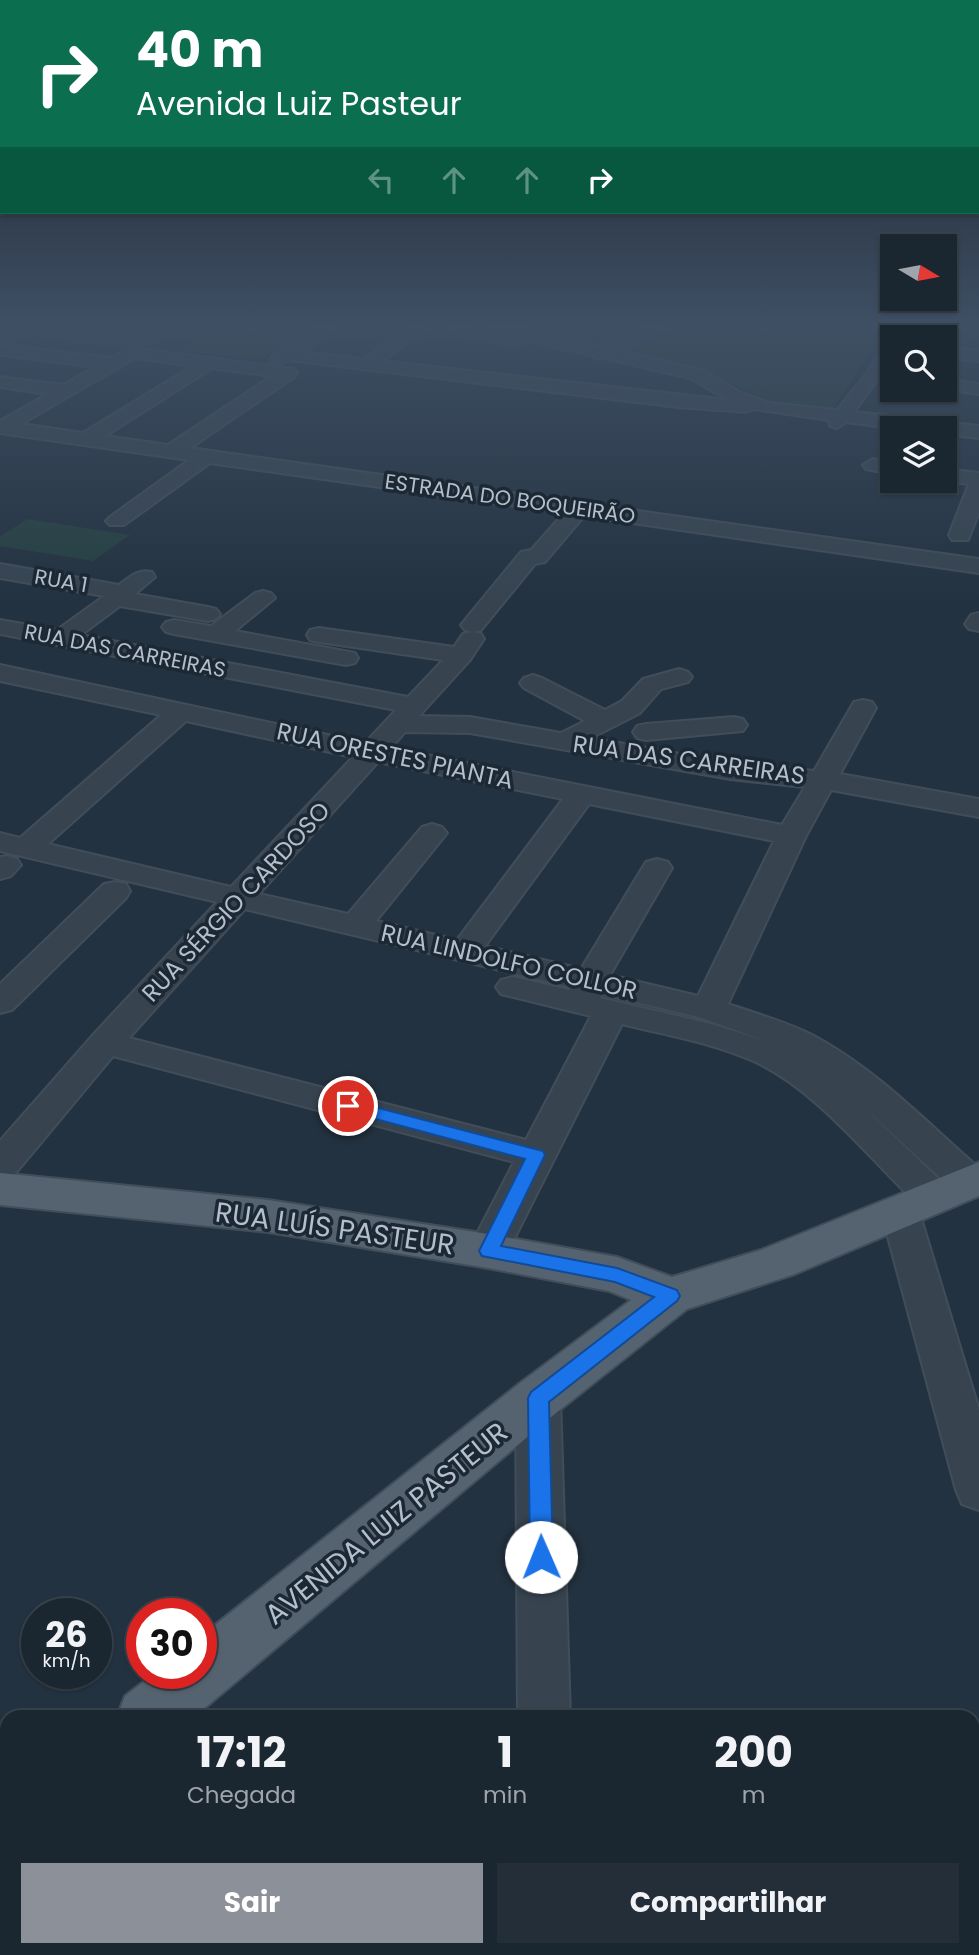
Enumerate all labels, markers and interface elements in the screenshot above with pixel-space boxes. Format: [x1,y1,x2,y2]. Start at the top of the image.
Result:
text: 40 m [136,16,263,84]
icon: right [21,28,112,119]
text: Avenida Luiz Pasteur [136,81,462,126]
icon: left [362,161,400,199]
icon: ahead [435,161,473,199]
icon: ahead [508,161,546,199]
icon: right [581,161,619,199]
north arrow [880,234,957,312]
map controls [880,234,957,493]
button: search [880,325,957,402]
button: layers [880,416,957,493]
street label: ESTRADA DO BOQUEIRÃO [383,467,637,530]
street label: RUA 1 [32,562,90,599]
street label: RUA DAS CARREIRAS [22,617,228,684]
street label: RUA ORESTES PIANTA [274,714,516,797]
street label: RUA DAS CARREIRAS [571,727,807,792]
street label: RUA SÉRGIO CARDOSO [134,794,337,1009]
street label: RUA LINDOLFO COLLOR [378,916,640,1007]
pin [318,1076,378,1136]
icon: arrive [329,1087,367,1125]
street label: RUA LUÍS PASTEUR [213,1192,457,1265]
street label: AVENIDA LUIZ PASTEUR [257,1413,516,1634]
position arrow [504,1520,578,1594]
speed limit sign: 30 [126,1598,217,1689]
text: 26 [45,1610,88,1659]
text: km/h [43,1648,90,1673]
text: 17:12 [197,1723,287,1782]
text: 1 [497,1723,513,1782]
text: 200 [714,1723,793,1782]
text: Chegada [187,1779,296,1811]
text: min [483,1779,527,1811]
text: m [742,1779,765,1811]
button: Sair [21,1863,483,1943]
button: Compartilhar [497,1863,959,1943]

